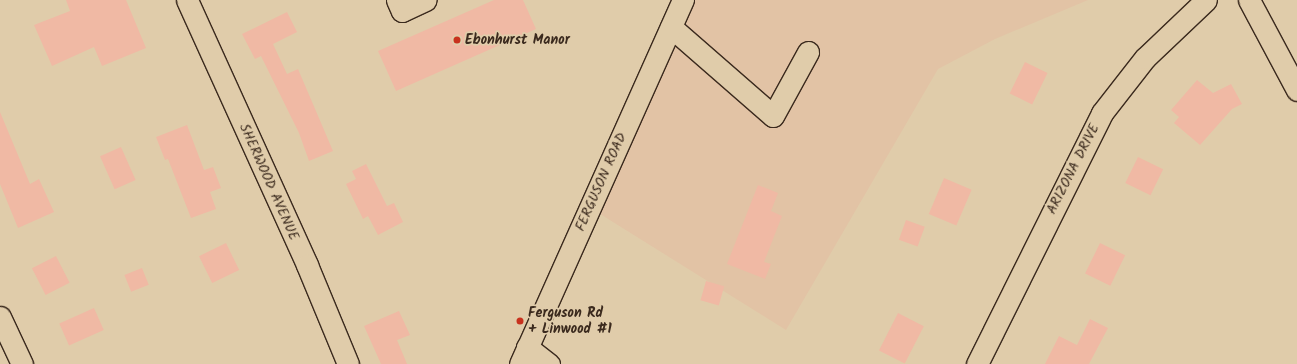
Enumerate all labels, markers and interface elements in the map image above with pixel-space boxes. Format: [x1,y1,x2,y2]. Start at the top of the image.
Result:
place label: Ebonhurst Manor [465,32,570,48]
marker: Ebonhurst Manor [452,35,462,45]
street label: SHERWOOD AVENUE [236,121,302,243]
street label: ARIZONA DRIVE [1043,121,1103,217]
street label: FERGUSON ROAD [572,130,630,234]
place label: Ferguson Rd + Linwood #1 [528,305,612,338]
marker: Ferguson Rd + Linwood #1 [515,316,525,326]

